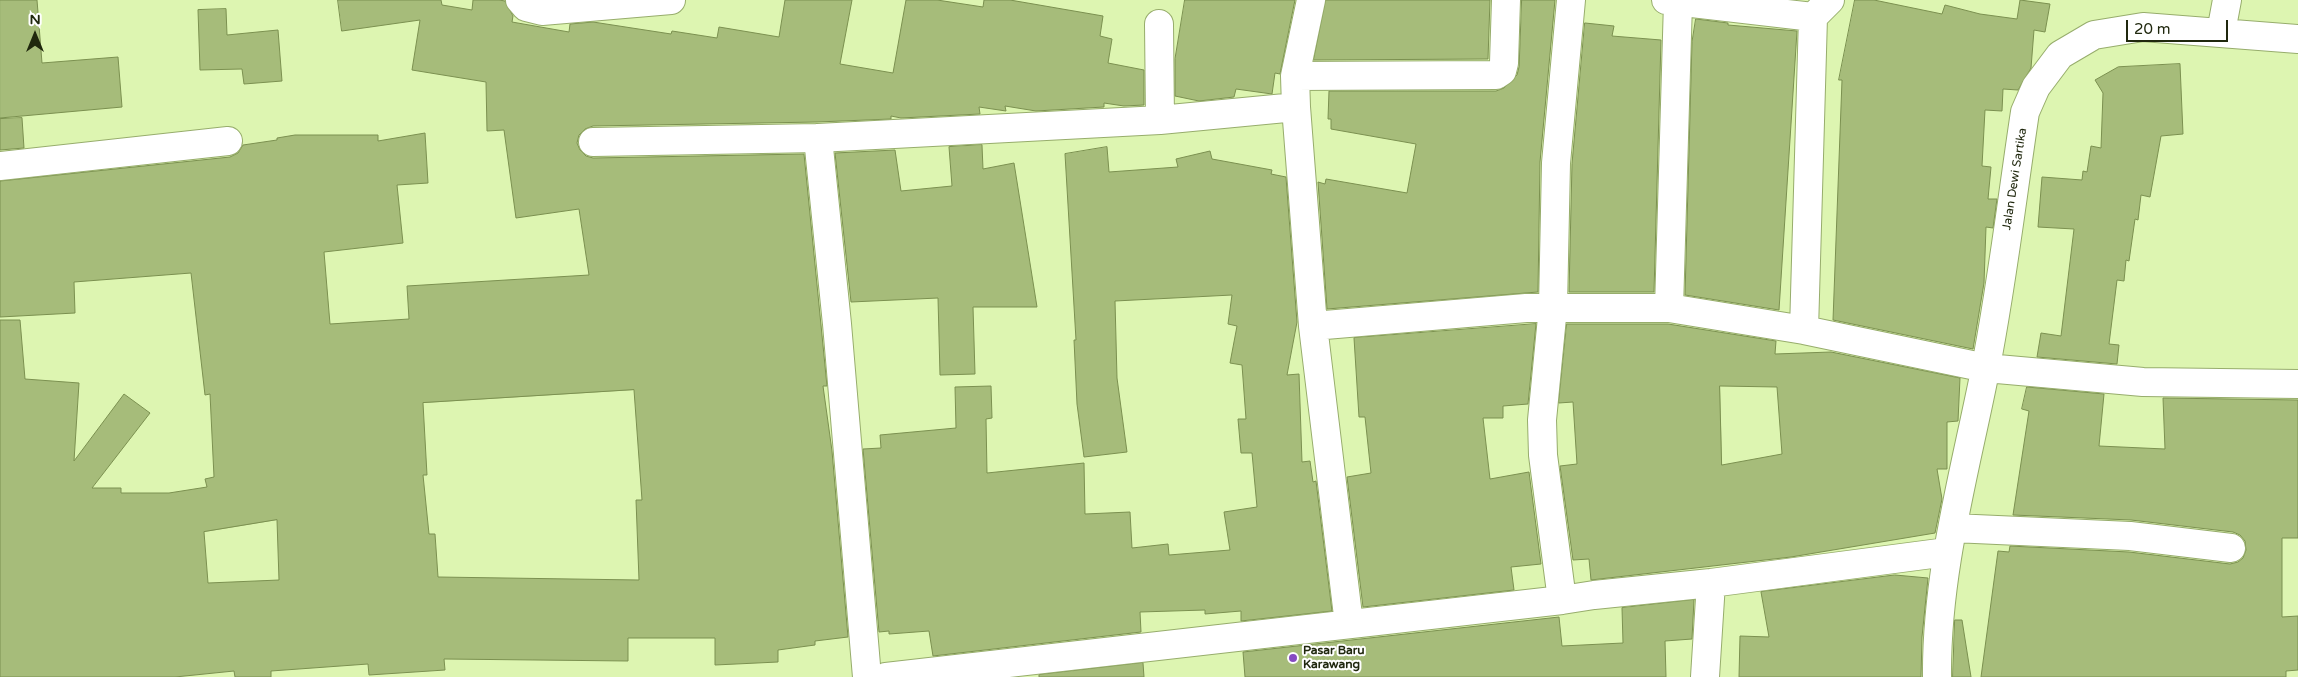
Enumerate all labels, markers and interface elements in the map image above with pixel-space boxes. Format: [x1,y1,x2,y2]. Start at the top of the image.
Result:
north arrow [10,10,60,60]
scale bar [2128,10,2230,42]
text: N [29,11,41,28]
text: 20 m [2134,20,2171,38]
street label: Jalan Dewi Sartika [2000,127,2030,231]
place label: Pasar Baru Karawang [1303,644,1365,672]
marker: Pasar Baru Karawang [1287,652,1299,664]

